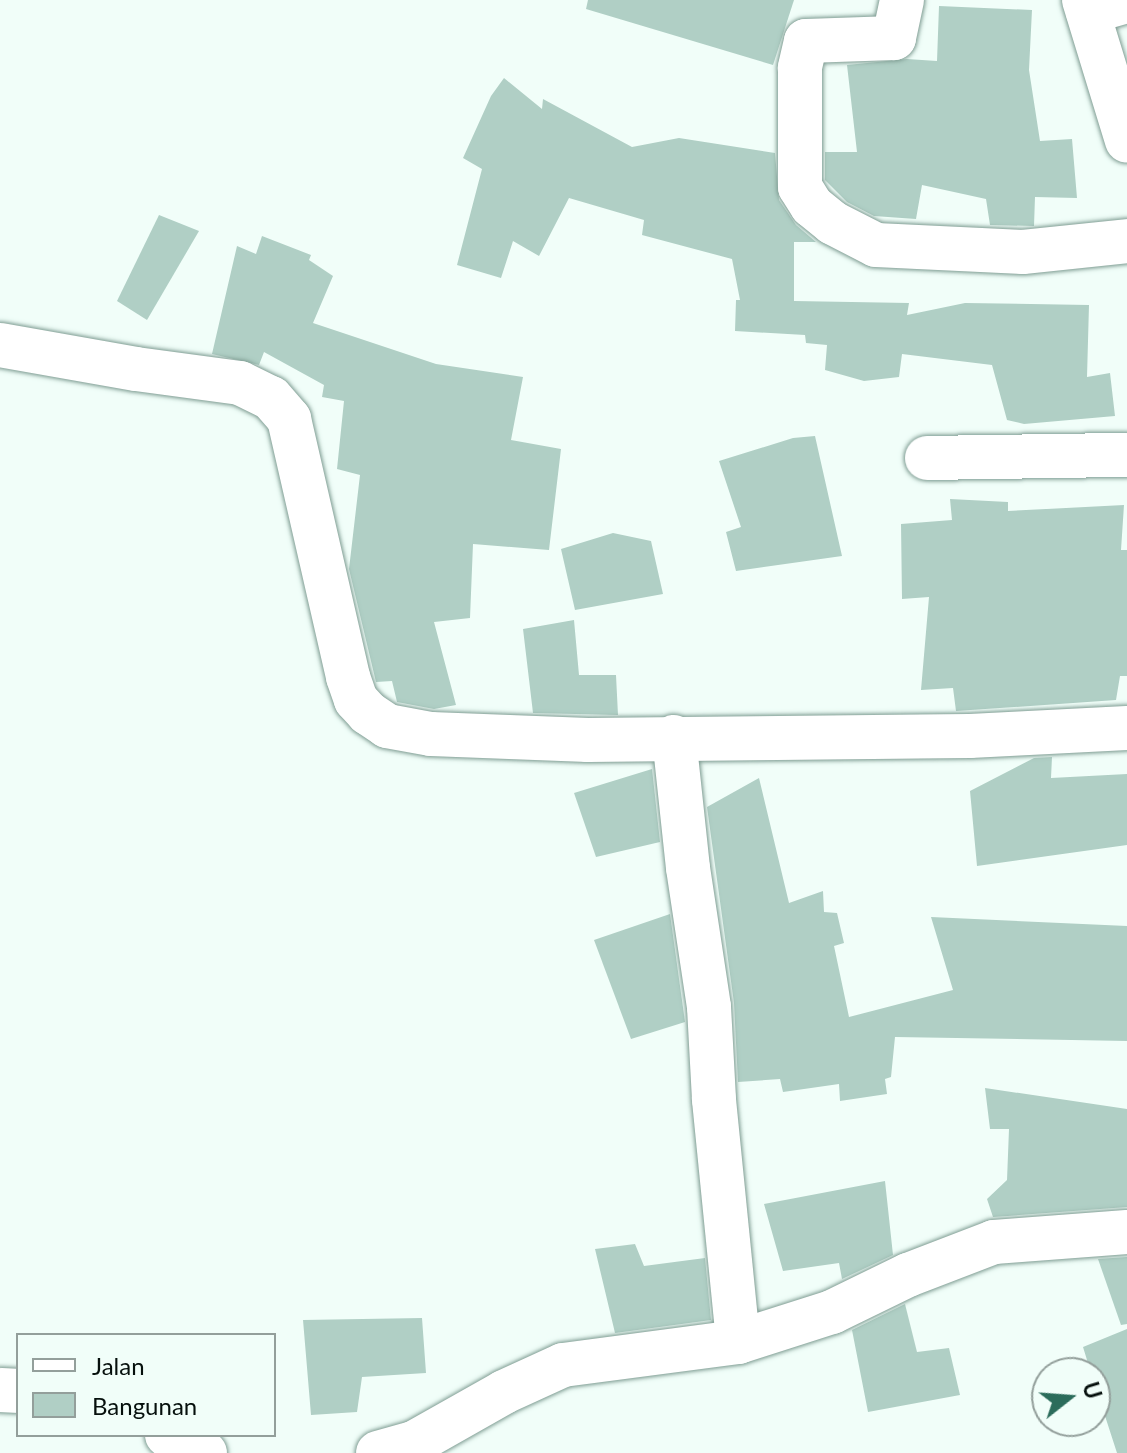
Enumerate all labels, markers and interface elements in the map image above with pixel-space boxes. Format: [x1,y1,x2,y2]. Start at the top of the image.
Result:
legend [16,1333,276,1437]
text: Jalan [92,1351,145,1380]
north arrow [1031,1357,1111,1437]
text: U [1077,1379,1108,1402]
text: Bangunan [92,1391,197,1420]

